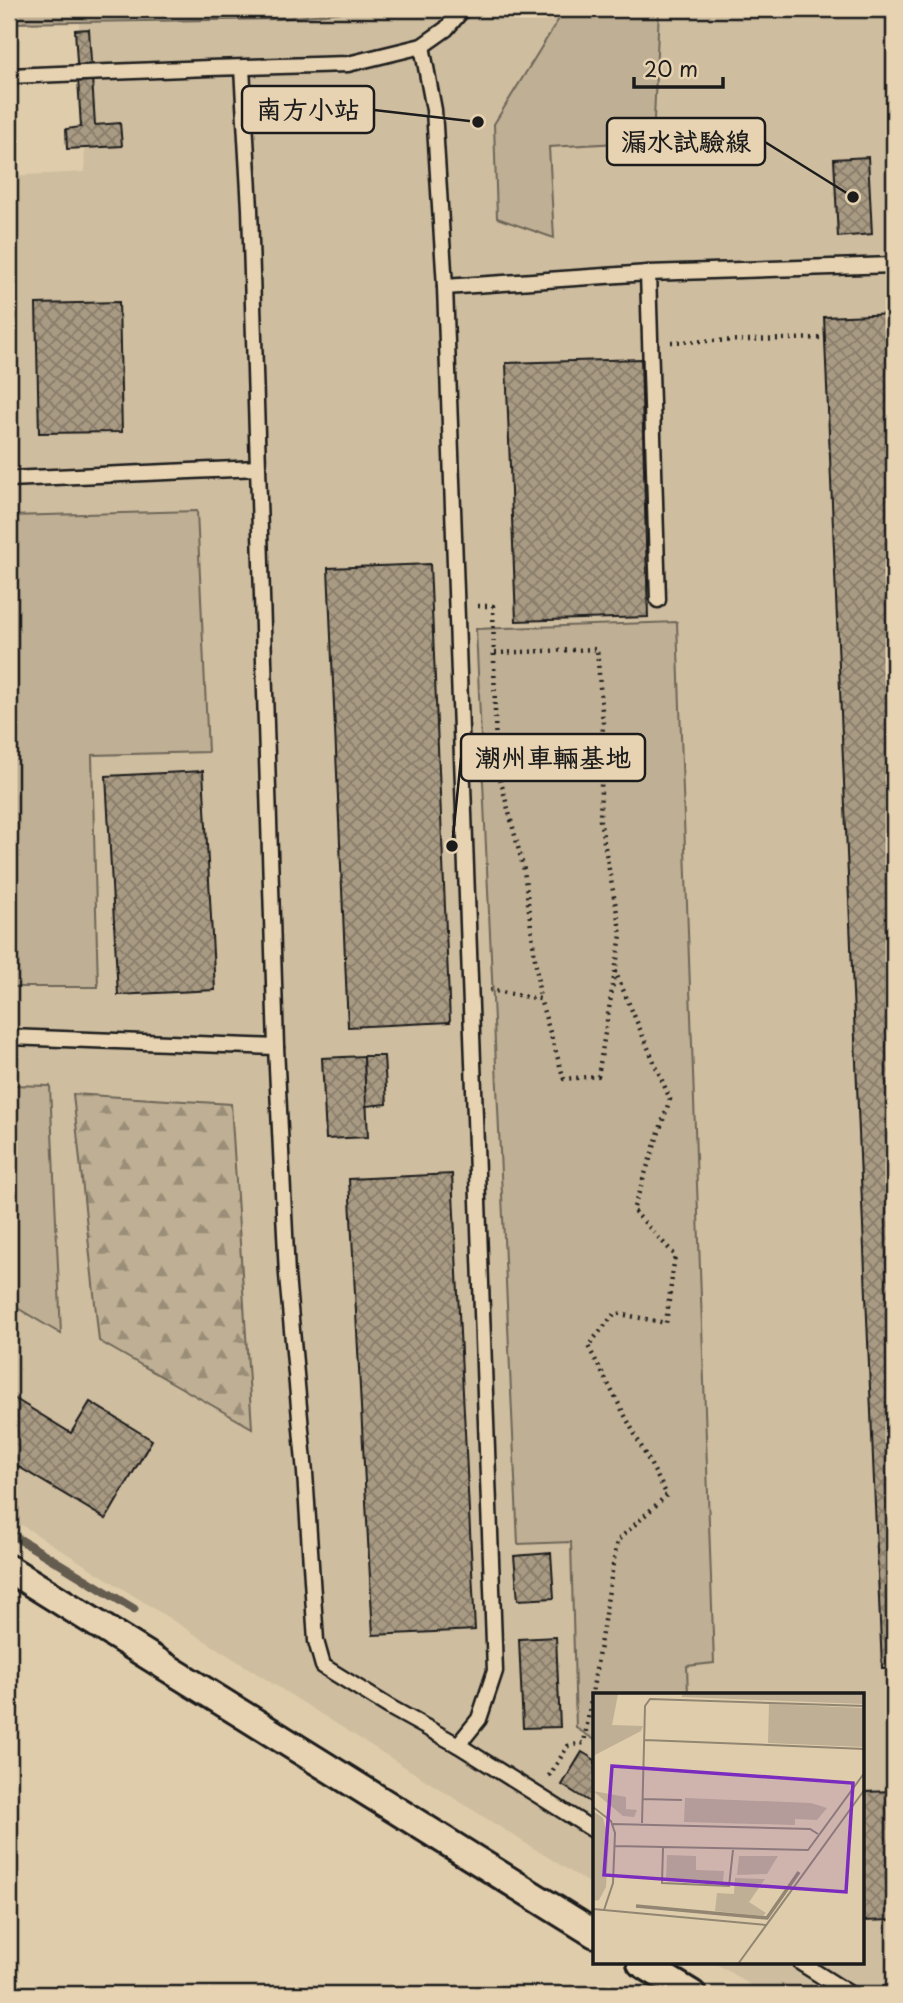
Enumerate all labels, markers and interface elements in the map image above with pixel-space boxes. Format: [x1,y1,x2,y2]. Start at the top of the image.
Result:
scale bar [634,46,723,90]
text: 20 m [644,52,698,84]
callout: 南方小站 [242,86,374,133]
text: 南方小站 [256,89,360,128]
callout: 漏水試驗線 [607,118,765,165]
text: 漏水試驗線 [621,121,751,160]
callout: 潮州車輛基地 [461,734,645,781]
text: 潮州車輛基地 [475,737,631,776]
inset map [593,1693,864,1965]

